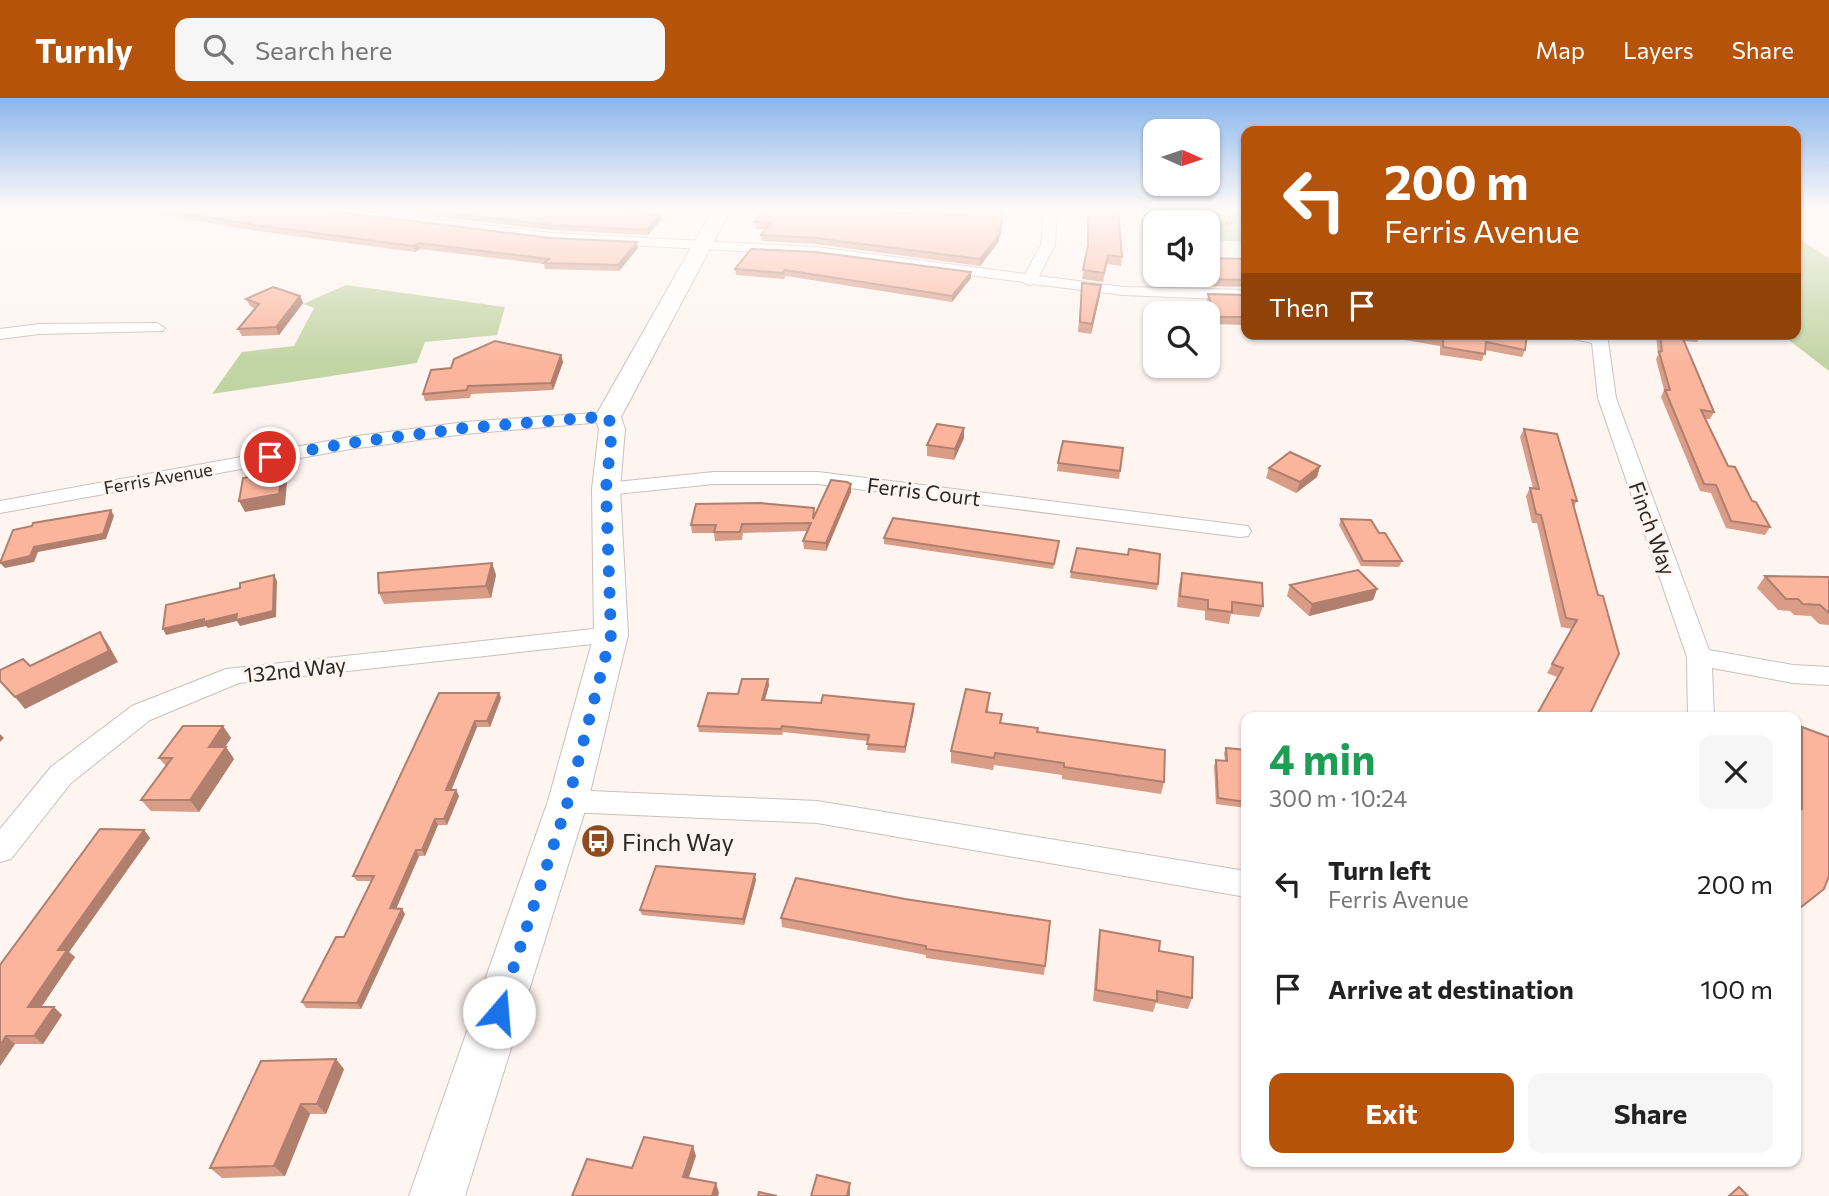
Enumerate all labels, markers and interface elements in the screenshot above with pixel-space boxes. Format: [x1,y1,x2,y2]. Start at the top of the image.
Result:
search box [175,18,665,81]
text: Turnly [35,29,133,70]
icon: search [199,30,237,68]
text: Search here [255,34,392,65]
text: Map [1536,35,1585,64]
text: Layers [1623,35,1694,64]
text: Share [1732,35,1794,64]
north arrow [1143,119,1220,196]
map controls [1143,119,1220,378]
text: 200 m [1384,150,1529,210]
icon: left [1269,154,1360,245]
button: sound [1143,210,1220,287]
text: Ferris Avenue [1384,210,1580,250]
icon: arrive [1343,287,1381,325]
text: Then [1269,291,1329,322]
button: search [1143,301,1220,378]
pin [240,427,300,487]
icon: arrive [251,438,289,476]
street label: Ferris Avenue [102,458,214,498]
street label: Ferris Court [866,472,982,510]
street label: Finch Way [1625,478,1682,578]
street label: 132nd Way [243,651,347,687]
text: 4 min [1269,732,1375,784]
button: close [1699,735,1773,809]
text: 300 m · 10:24 [1269,784,1407,812]
bus stop icon: Finch Way [579,822,617,860]
place label: Finch Way [622,827,734,856]
text: Turn left [1328,854,1431,885]
icon: left [1269,865,1307,903]
text: 200 m [1697,868,1773,899]
text: Ferris Avenue [1328,885,1469,913]
icon: arrive [1269,970,1307,1008]
text: Arrive at destination [1328,973,1574,1004]
text: 100 m [1700,973,1773,1004]
position arrow [462,975,536,1049]
button: Exit [1269,1073,1514,1153]
button: Share [1528,1073,1773,1153]

